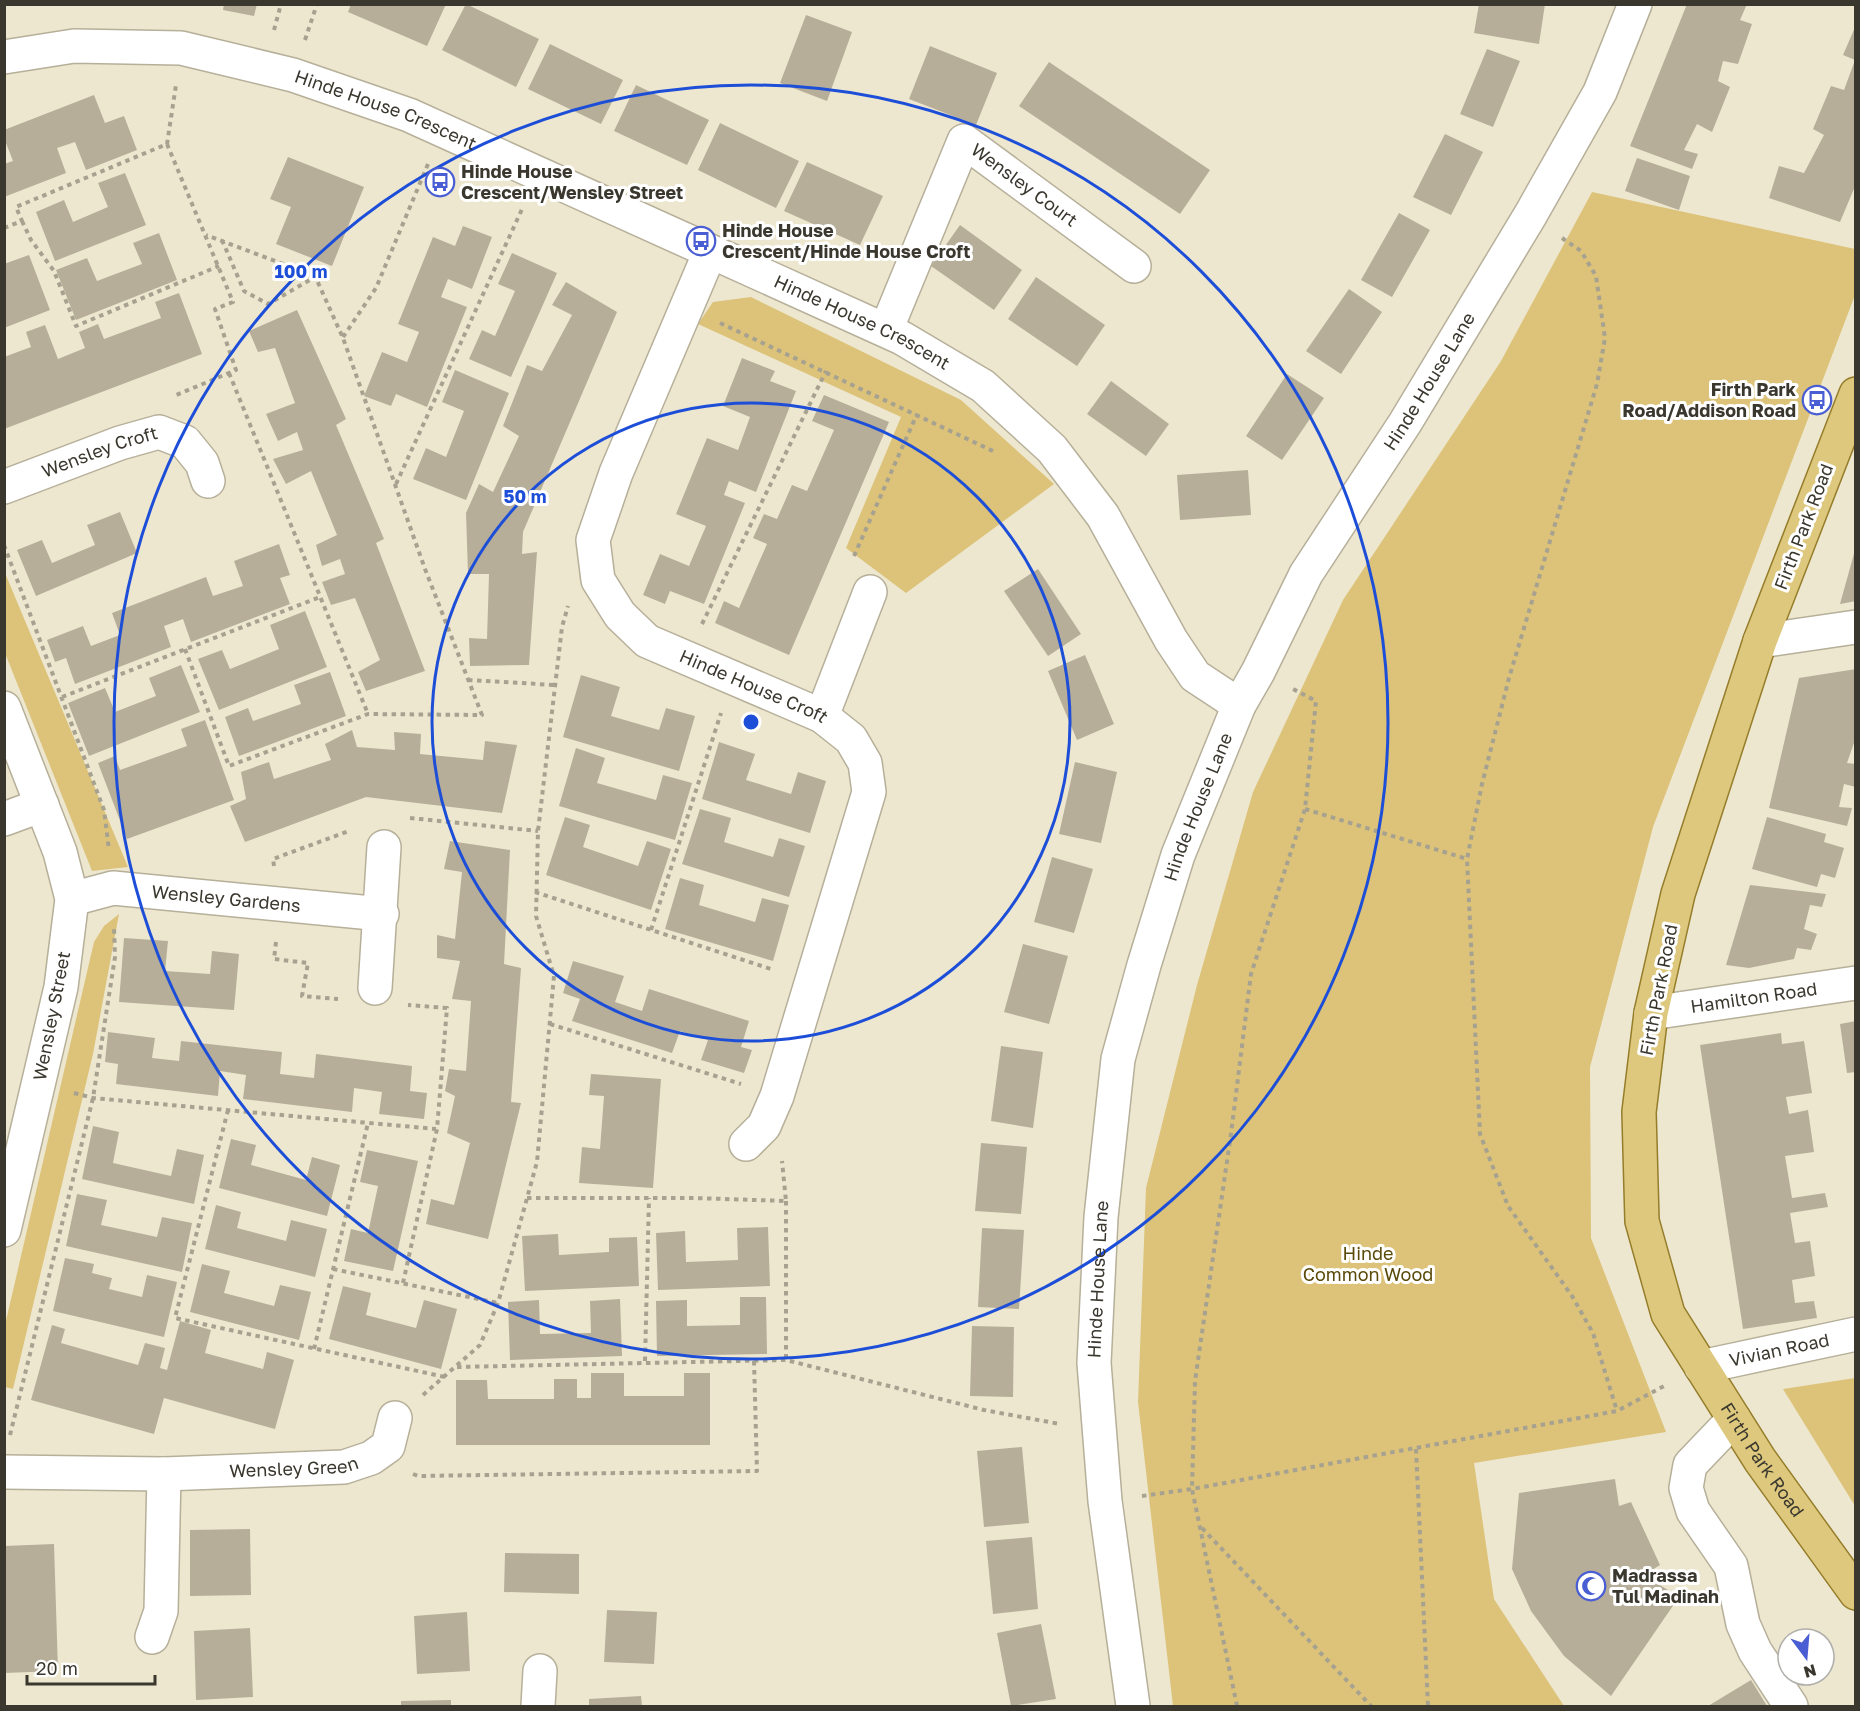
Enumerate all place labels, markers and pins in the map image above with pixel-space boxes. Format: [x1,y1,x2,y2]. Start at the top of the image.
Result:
place label: Hinde House Crescent/Wensley Street [461,160,683,203]
bus stop icon: Hinde House Crescent/Wensley Street [424,166,456,198]
place label: Hinde House Crescent/Hinde House Croft [722,219,970,262]
bus stop icon: Hinde House Crescent/Hinde House Croft [685,225,717,257]
place label: Firth Park Road/Addison Road [1622,378,1797,421]
bus stop icon: Firth Park Road/Addison Road [1801,384,1833,416]
centre of rings [741,712,761,732]
place label: Madrassa Tul Madinah [1612,1564,1719,1607]
mosque icon: Madrassa Tul Madinah [1575,1570,1607,1602]

